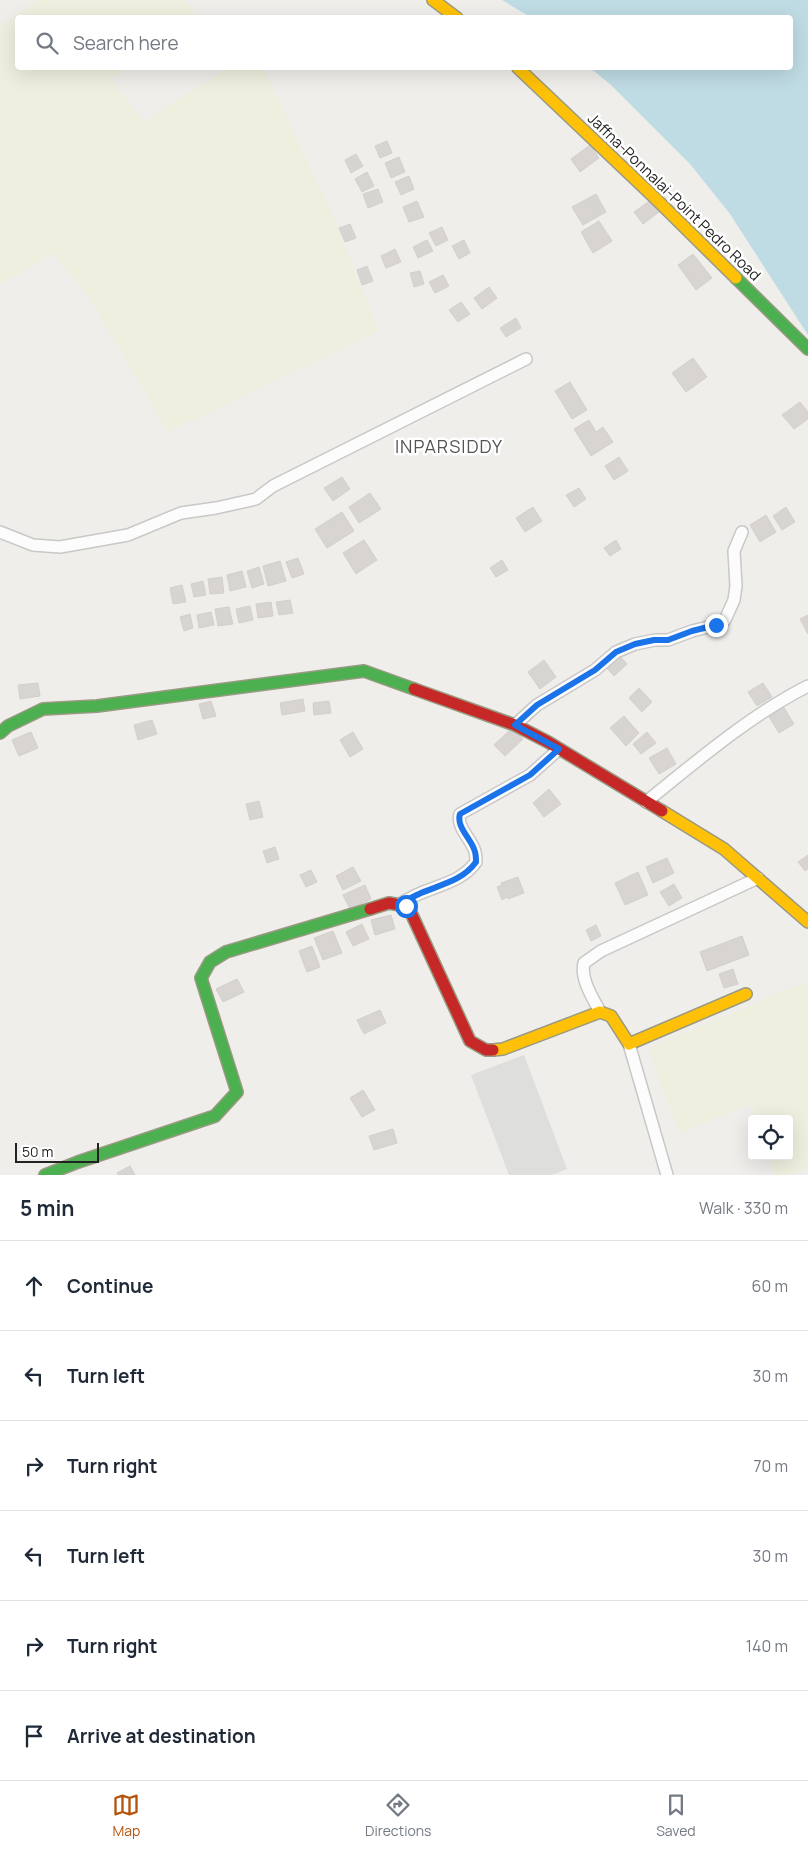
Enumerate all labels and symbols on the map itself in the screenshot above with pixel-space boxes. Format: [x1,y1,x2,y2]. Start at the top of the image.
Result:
street label: Jaffna-Ponnalai-Point Pedro Road [583,108,765,285]
district label: INPARSIDDY [395,434,503,458]
route end [705,614,728,637]
route start [395,895,418,918]
scale bar [15,1140,99,1163]

